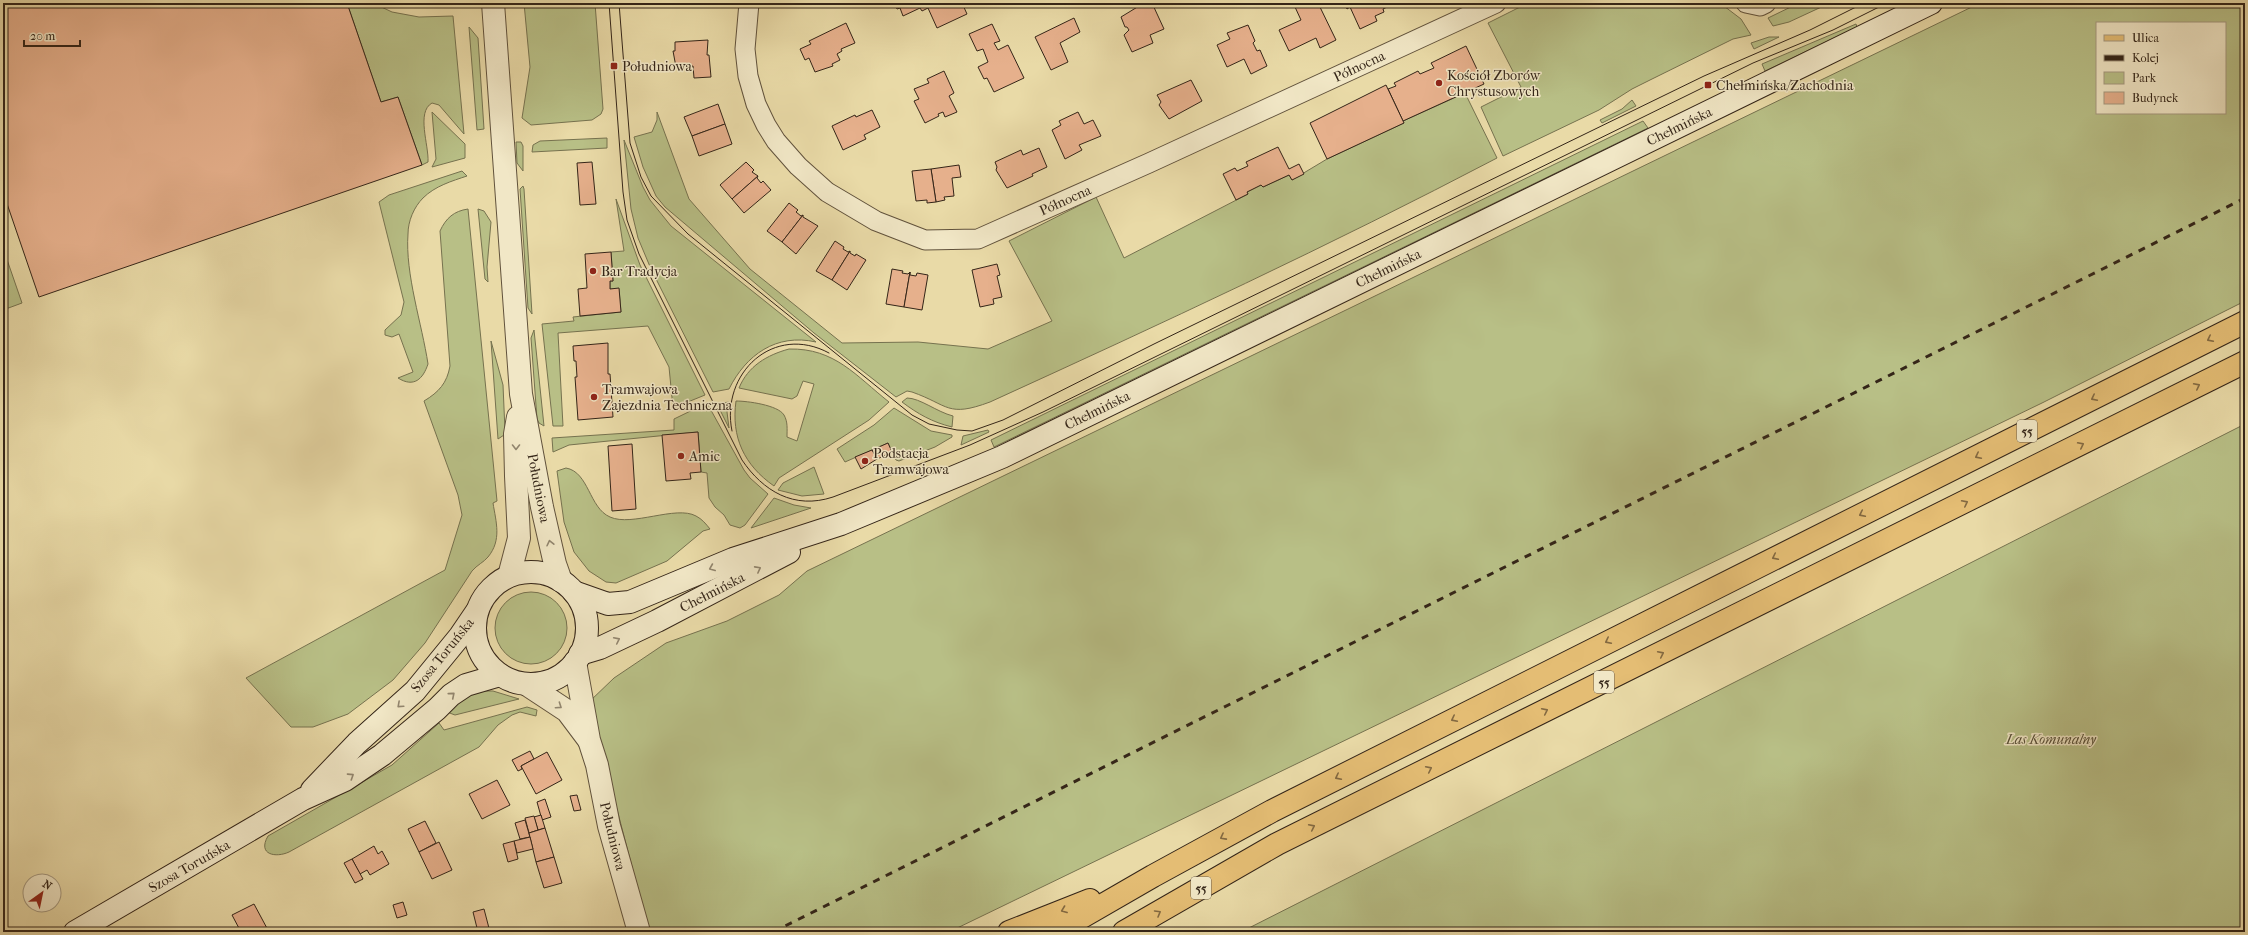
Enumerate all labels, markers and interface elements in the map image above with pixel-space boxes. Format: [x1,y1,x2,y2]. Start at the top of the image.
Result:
scale bar [24,22,80,48]
legend [2096,22,2226,114]
text: 20 m [30,29,55,43]
text: Ulica [2132,31,2159,45]
street label: Północna [1331,47,1388,86]
text: Kolej [2132,51,2159,65]
place label: Południowa [622,58,693,75]
marker: Południowa [609,61,619,71]
place label: Kościół Zborów Chrystusowych [1447,67,1541,100]
text: Park [2132,71,2157,85]
place label: Chełmińska/Zachodnia [1716,77,1854,94]
marker: Kościół Zborów Chrystusowych [1434,78,1444,88]
marker: Chełmińska/Zachodnia [1703,80,1713,90]
text: Budynek [2132,91,2179,105]
street label: Chełmińska [1644,103,1715,150]
street label: Północna [1037,181,1094,219]
street label: Chełmińska [1353,245,1424,292]
place label: Bar Tradycja [601,263,678,280]
marker: Bar Tradycja [588,266,598,276]
one-way arrow [2207,334,2214,342]
place label: Tramwajowa Zajezdnia Techniczna [602,381,733,414]
one-way arrow [2193,384,2201,391]
street label: Chełmińska [1062,387,1133,434]
marker: Tramwajowa Zajezdnia Techniczna [589,392,599,402]
one-way arrow [2091,393,2098,400]
road number: 55 [2017,420,2037,442]
one-way arrow [2077,442,2084,449]
one-way arrow [512,444,520,450]
place label: Podstacja Tramwajowa [873,445,950,478]
place label: Amic [688,448,720,465]
marker: Amic [676,451,686,461]
one-way arrow [1975,451,1982,459]
street label: Południowa [523,452,554,525]
marker: Podstacja Tramwajowa [860,456,870,466]
one-way arrow [1961,500,1968,508]
one-way arrow [1858,509,1866,517]
one-way arrow [547,540,555,547]
one-way arrow [1771,552,1779,560]
one-way arrow [708,564,715,572]
one-way arrow [754,566,761,573]
street label: Chełmińska [677,569,748,616]
street label: Szosa Toruńska [407,614,478,696]
one-way arrow [1605,636,1613,644]
one-way arrow [612,637,620,645]
one-way arrow [1657,651,1665,658]
road number: 55 [1594,671,1614,693]
one-way arrow [448,693,455,700]
one-way arrow [397,700,405,707]
one-way arrow [555,701,562,708]
one-way arrow [1541,708,1548,716]
one-way arrow [1451,714,1459,722]
park label: Las Komunalny [2005,731,2097,748]
one-way arrow [1424,766,1432,774]
one-way arrow [1335,772,1342,780]
one-way arrow [346,774,353,781]
street label: Południowa [596,800,629,873]
one-way arrow [1308,824,1315,832]
one-way arrow [1220,833,1227,840]
street label: Szosa Toruńska [146,836,233,897]
north arrow [22,873,62,913]
text: N [40,877,55,893]
road number: 55 [1191,877,1211,899]
one-way arrow [1060,905,1067,913]
one-way arrow [1154,910,1161,917]

